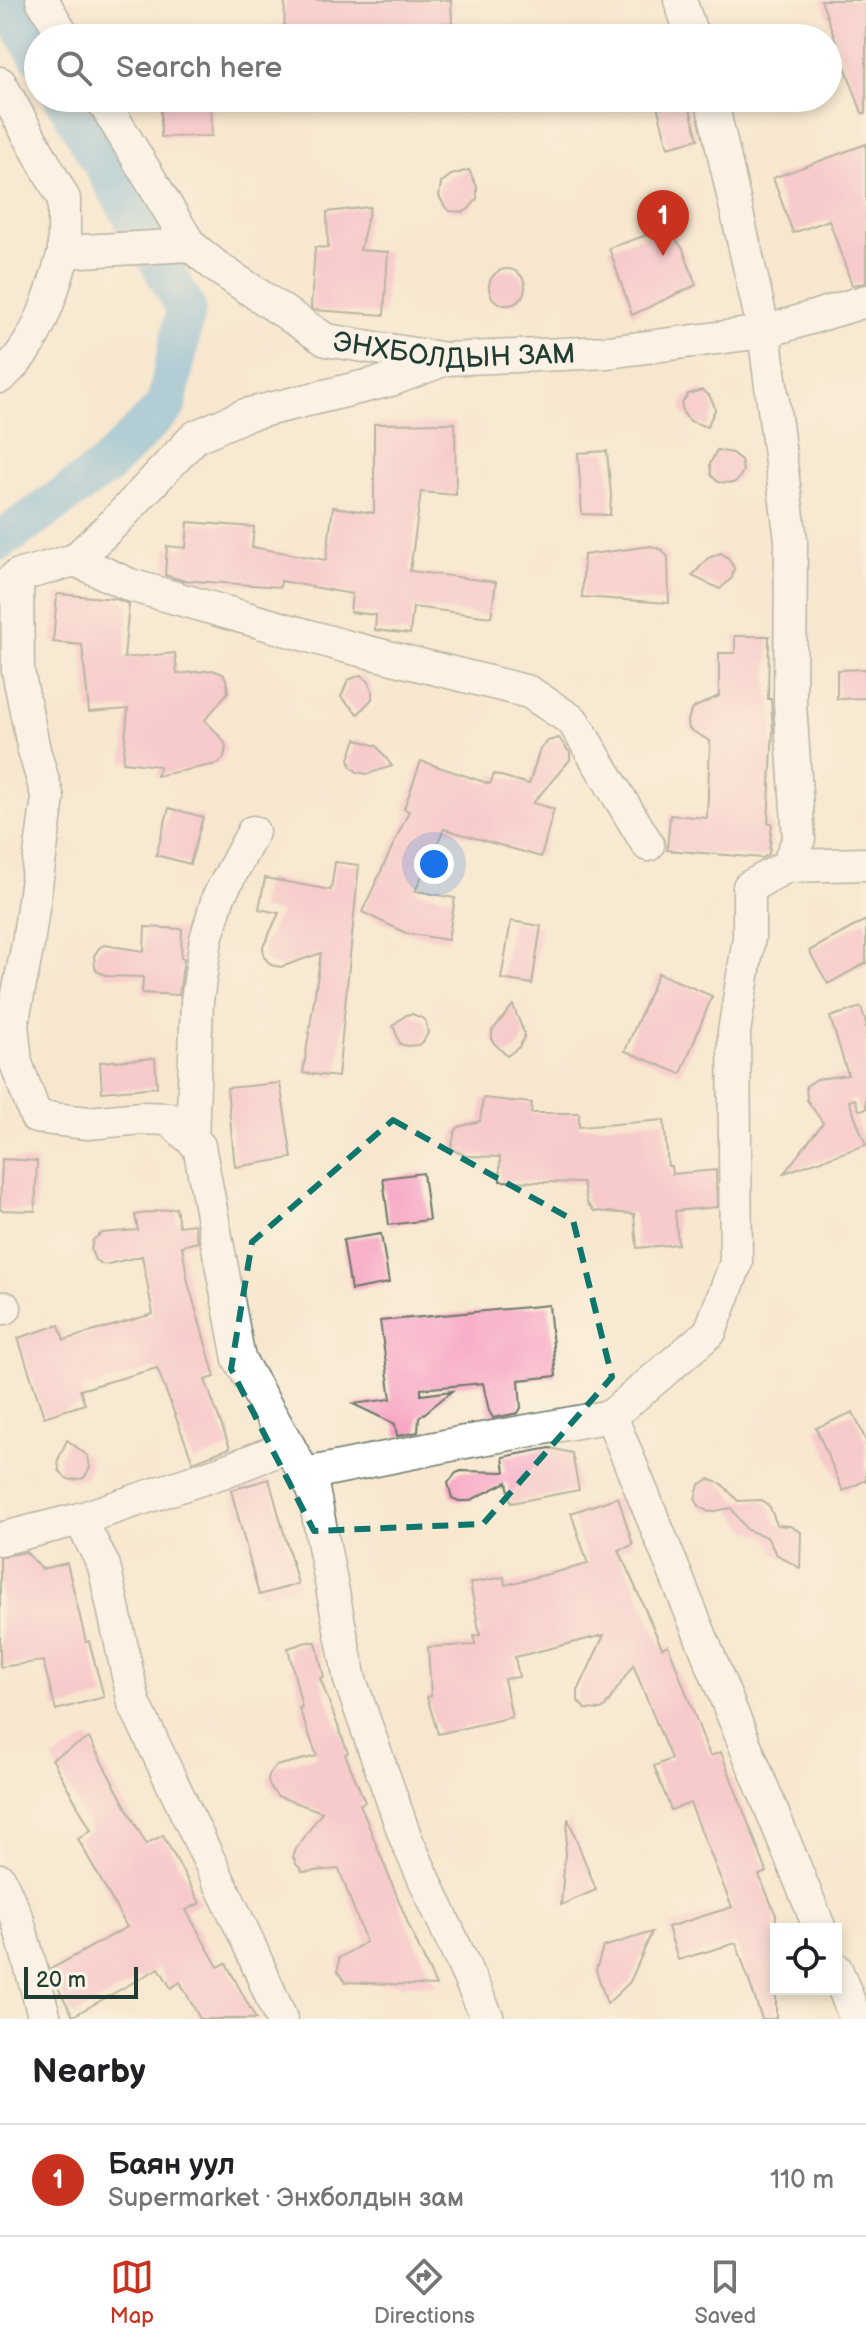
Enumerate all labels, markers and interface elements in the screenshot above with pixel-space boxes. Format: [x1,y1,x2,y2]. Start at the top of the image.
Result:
search box [24,24,842,112]
icon: search [52,46,96,90]
text: Search here [116,50,282,86]
pin: 1 [637,190,689,256]
street label: ЭНХБОЛДЫН ЗАМ [331,325,576,376]
your location [414,844,454,884]
map controls [770,1923,842,1995]
button: locate [770,1923,842,1995]
scale bar [24,1963,138,1999]
text: 20 m [36,1967,86,1994]
text: Nearby [32,2051,146,2092]
text: Баян уул [108,2147,235,2183]
text: 1 [53,2165,63,2196]
text: 110 m [770,2165,834,2196]
text: Supermarket · Энхболдын зам [108,2183,464,2214]
tab: Map [110,2255,154,2330]
tab: Directions [374,2255,475,2330]
tab: Saved [694,2255,756,2330]

